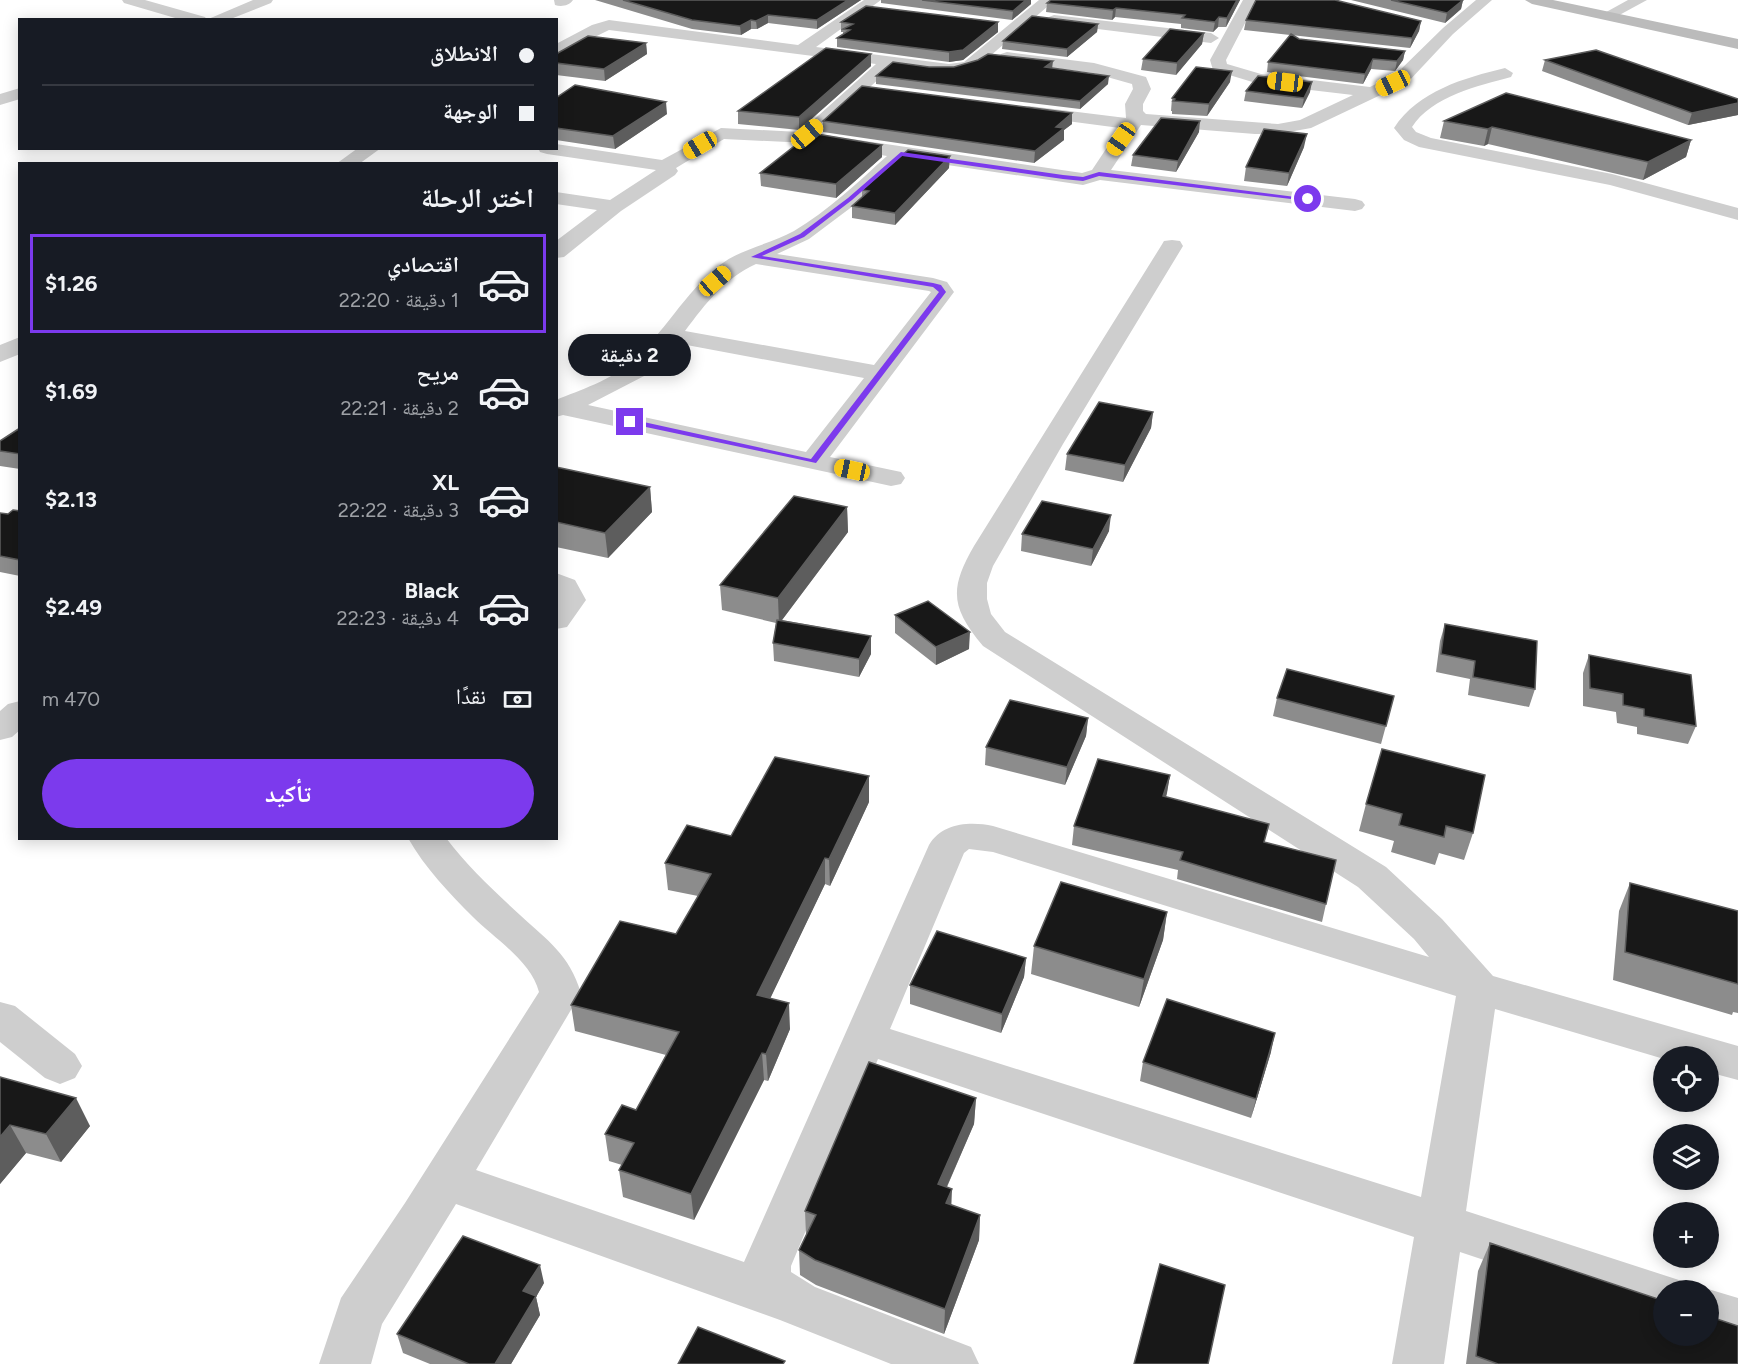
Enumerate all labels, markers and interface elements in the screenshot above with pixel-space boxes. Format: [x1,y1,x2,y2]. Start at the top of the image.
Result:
text: الانطلاق [430,40,498,67]
car [1373,67,1413,99]
car [1266,71,1304,93]
text: الوجهة [443,98,498,125]
car [787,116,827,152]
car [1103,119,1139,159]
car [680,128,720,162]
text: اختر الرحلة [421,181,534,214]
route start [1294,185,1321,212]
text: اقتصادي [387,251,459,278]
icon: car [477,257,531,311]
car [696,262,734,300]
text: $1.26 [45,270,97,297]
text: 1 دقيقة · 22:20 [339,288,459,312]
callout: 2 دقيقة [568,335,692,377]
text: 2 دقيقة [600,343,659,367]
text: مريح [416,359,459,386]
icon: car [477,365,531,419]
text: $1.69 [45,378,97,405]
text: 2 دقيقة · 22:21 [340,396,459,420]
route end [616,408,643,435]
car [833,457,871,483]
text: XL [432,469,459,496]
icon: car [477,473,531,527]
text: $2.13 [45,486,97,513]
text: 3 دقيقة · 22:22 [338,498,459,522]
text: Black [405,577,459,604]
icon: car [477,581,531,635]
text: $2.49 [45,594,102,621]
text: 4 دقيقة · 22:23 [337,606,459,630]
text: نقدًا [456,683,486,710]
icon: cash [501,683,534,716]
text: 470 m [42,687,100,711]
button: تأكيد [42,759,534,828]
map controls [1653,1046,1719,1346]
button: locate [1653,1046,1719,1112]
button: layers [1653,1124,1719,1190]
button: + [1653,1202,1719,1268]
button: − [1653,1280,1719,1346]

